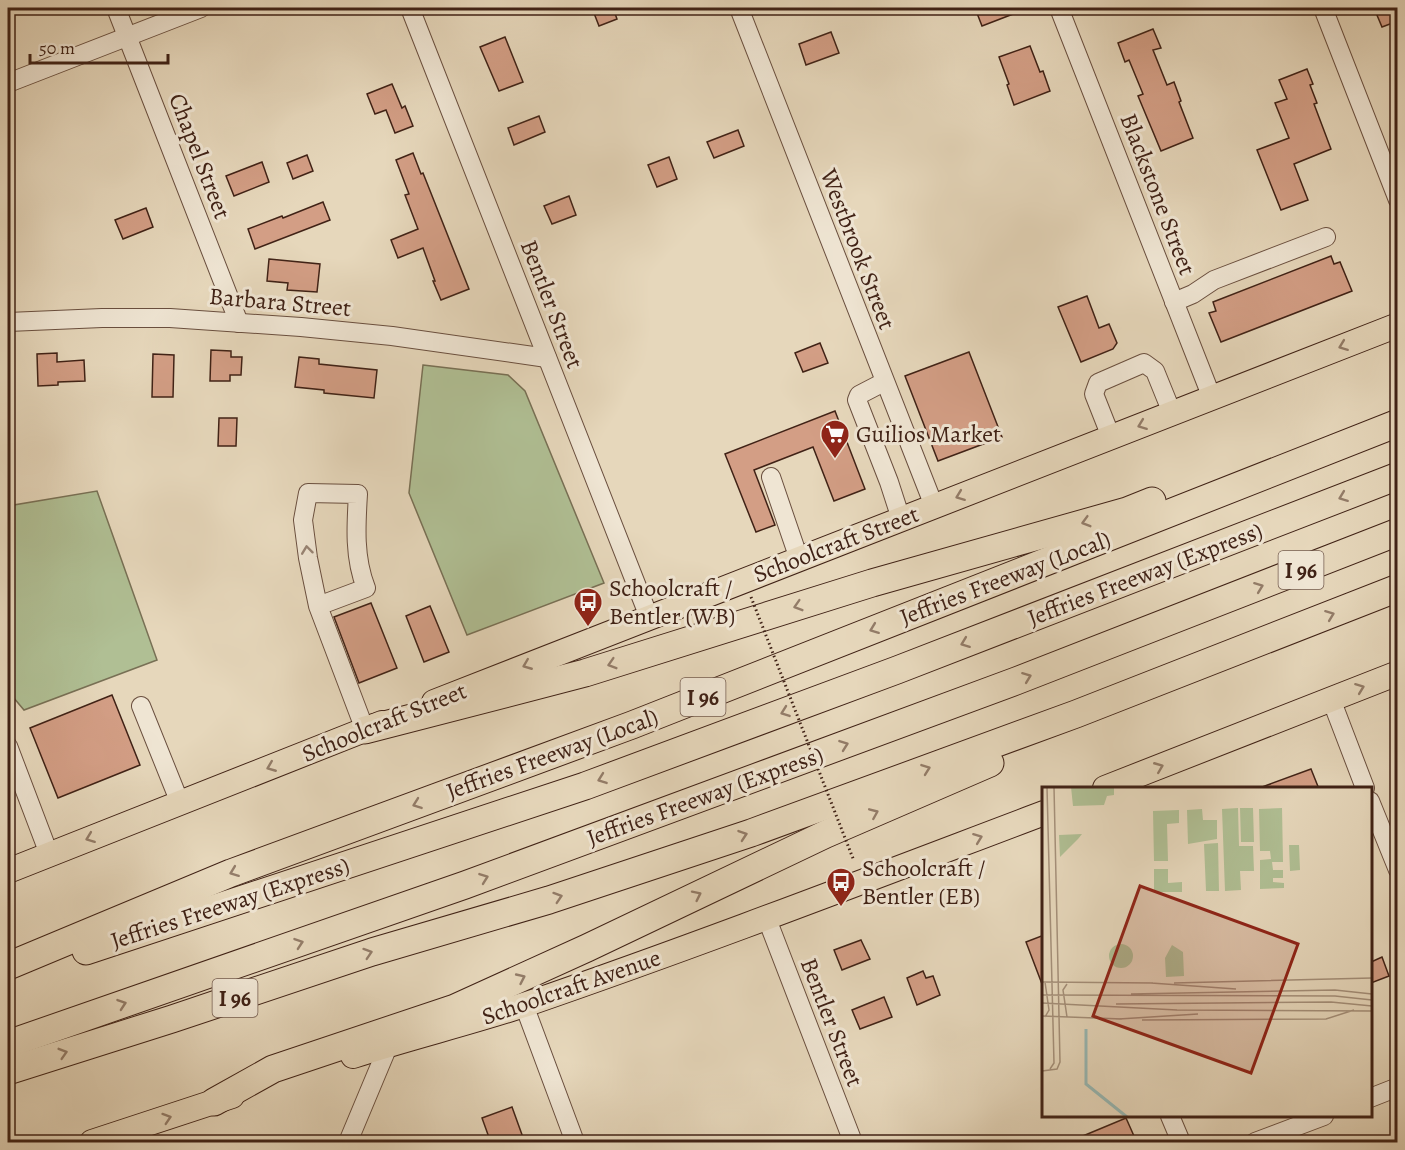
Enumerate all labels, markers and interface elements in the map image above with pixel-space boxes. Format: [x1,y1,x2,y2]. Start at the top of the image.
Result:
scale bar [30,27,168,65]
text: 50 m [39,36,75,60]
street label: Chapel Street [161,89,239,223]
street label: Blackstone Street [1112,109,1204,279]
street label: Westbrook Street [812,163,903,334]
street label: Bentler Street [513,235,591,373]
street label: Barbara Street [208,280,352,324]
one-way arrow [1338,339,1349,352]
supermarket icon: Guilios Market [819,418,851,460]
place label: Guilios Market [856,418,1001,450]
one-way arrow [1137,418,1148,430]
one-way arrow [955,489,966,501]
one-way arrow [1338,490,1349,503]
street label: Schoolcraft Street [749,498,923,590]
street label: Jeffries Freeway (Express) [1023,514,1267,634]
one-way arrow [1081,515,1092,527]
street label: Jeffries Freeway (Local) [895,523,1115,633]
one-way arrow [301,545,313,554]
road number: I 96 [1278,551,1324,589]
place label: Schoolcraft / Bentler (WB) [609,572,735,632]
one-way arrow [1253,581,1264,594]
bus stop icon: Schoolcraft / Bentler (WB) [572,586,604,628]
one-way arrow [793,599,804,611]
one-way arrow [1323,610,1334,622]
one-way arrow [869,622,880,635]
one-way arrow [960,636,971,649]
one-way arrow [607,657,618,669]
one-way arrow [522,658,533,670]
one-way arrow [1020,672,1031,684]
street label: Schoolcraft Street [297,674,471,770]
road number: I 96 [680,678,726,716]
one-way arrow [1354,683,1365,695]
street label: Jeffries Freeway (Local) [442,701,662,807]
one-way arrow [780,704,790,717]
street label: Jeffries Freeway (Express) [582,738,828,854]
one-way arrow [837,740,848,752]
one-way arrow [267,760,278,772]
one-way arrow [1153,762,1164,774]
one-way arrow [921,763,931,776]
one-way arrow [597,772,608,785]
inset map [1042,787,1372,1117]
one-way arrow [412,797,423,809]
one-way arrow [867,808,878,820]
one-way arrow [737,830,748,843]
one-way arrow [85,831,96,844]
one-way arrow [972,832,983,845]
street label: Jeffries Freeway (Express) [107,849,353,957]
place label: Schoolcraft / Bentler (EB) [862,852,986,912]
one-way arrow [230,865,241,877]
bus stop icon: Schoolcraft / Bentler (EB) [825,866,857,908]
one-way arrow [478,873,488,886]
one-way arrow [691,891,702,903]
one-way arrow [552,892,563,904]
one-way arrow [294,937,304,950]
street label: Schoolcraft Avenue [477,941,665,1033]
one-way arrow [362,948,373,960]
street label: Bentler Street [793,953,871,1091]
one-way arrow [514,974,525,986]
road number: I 96 [212,979,258,1017]
one-way arrow [116,999,127,1012]
one-way arrow [57,1048,68,1060]
one-way arrow [161,1112,172,1125]

